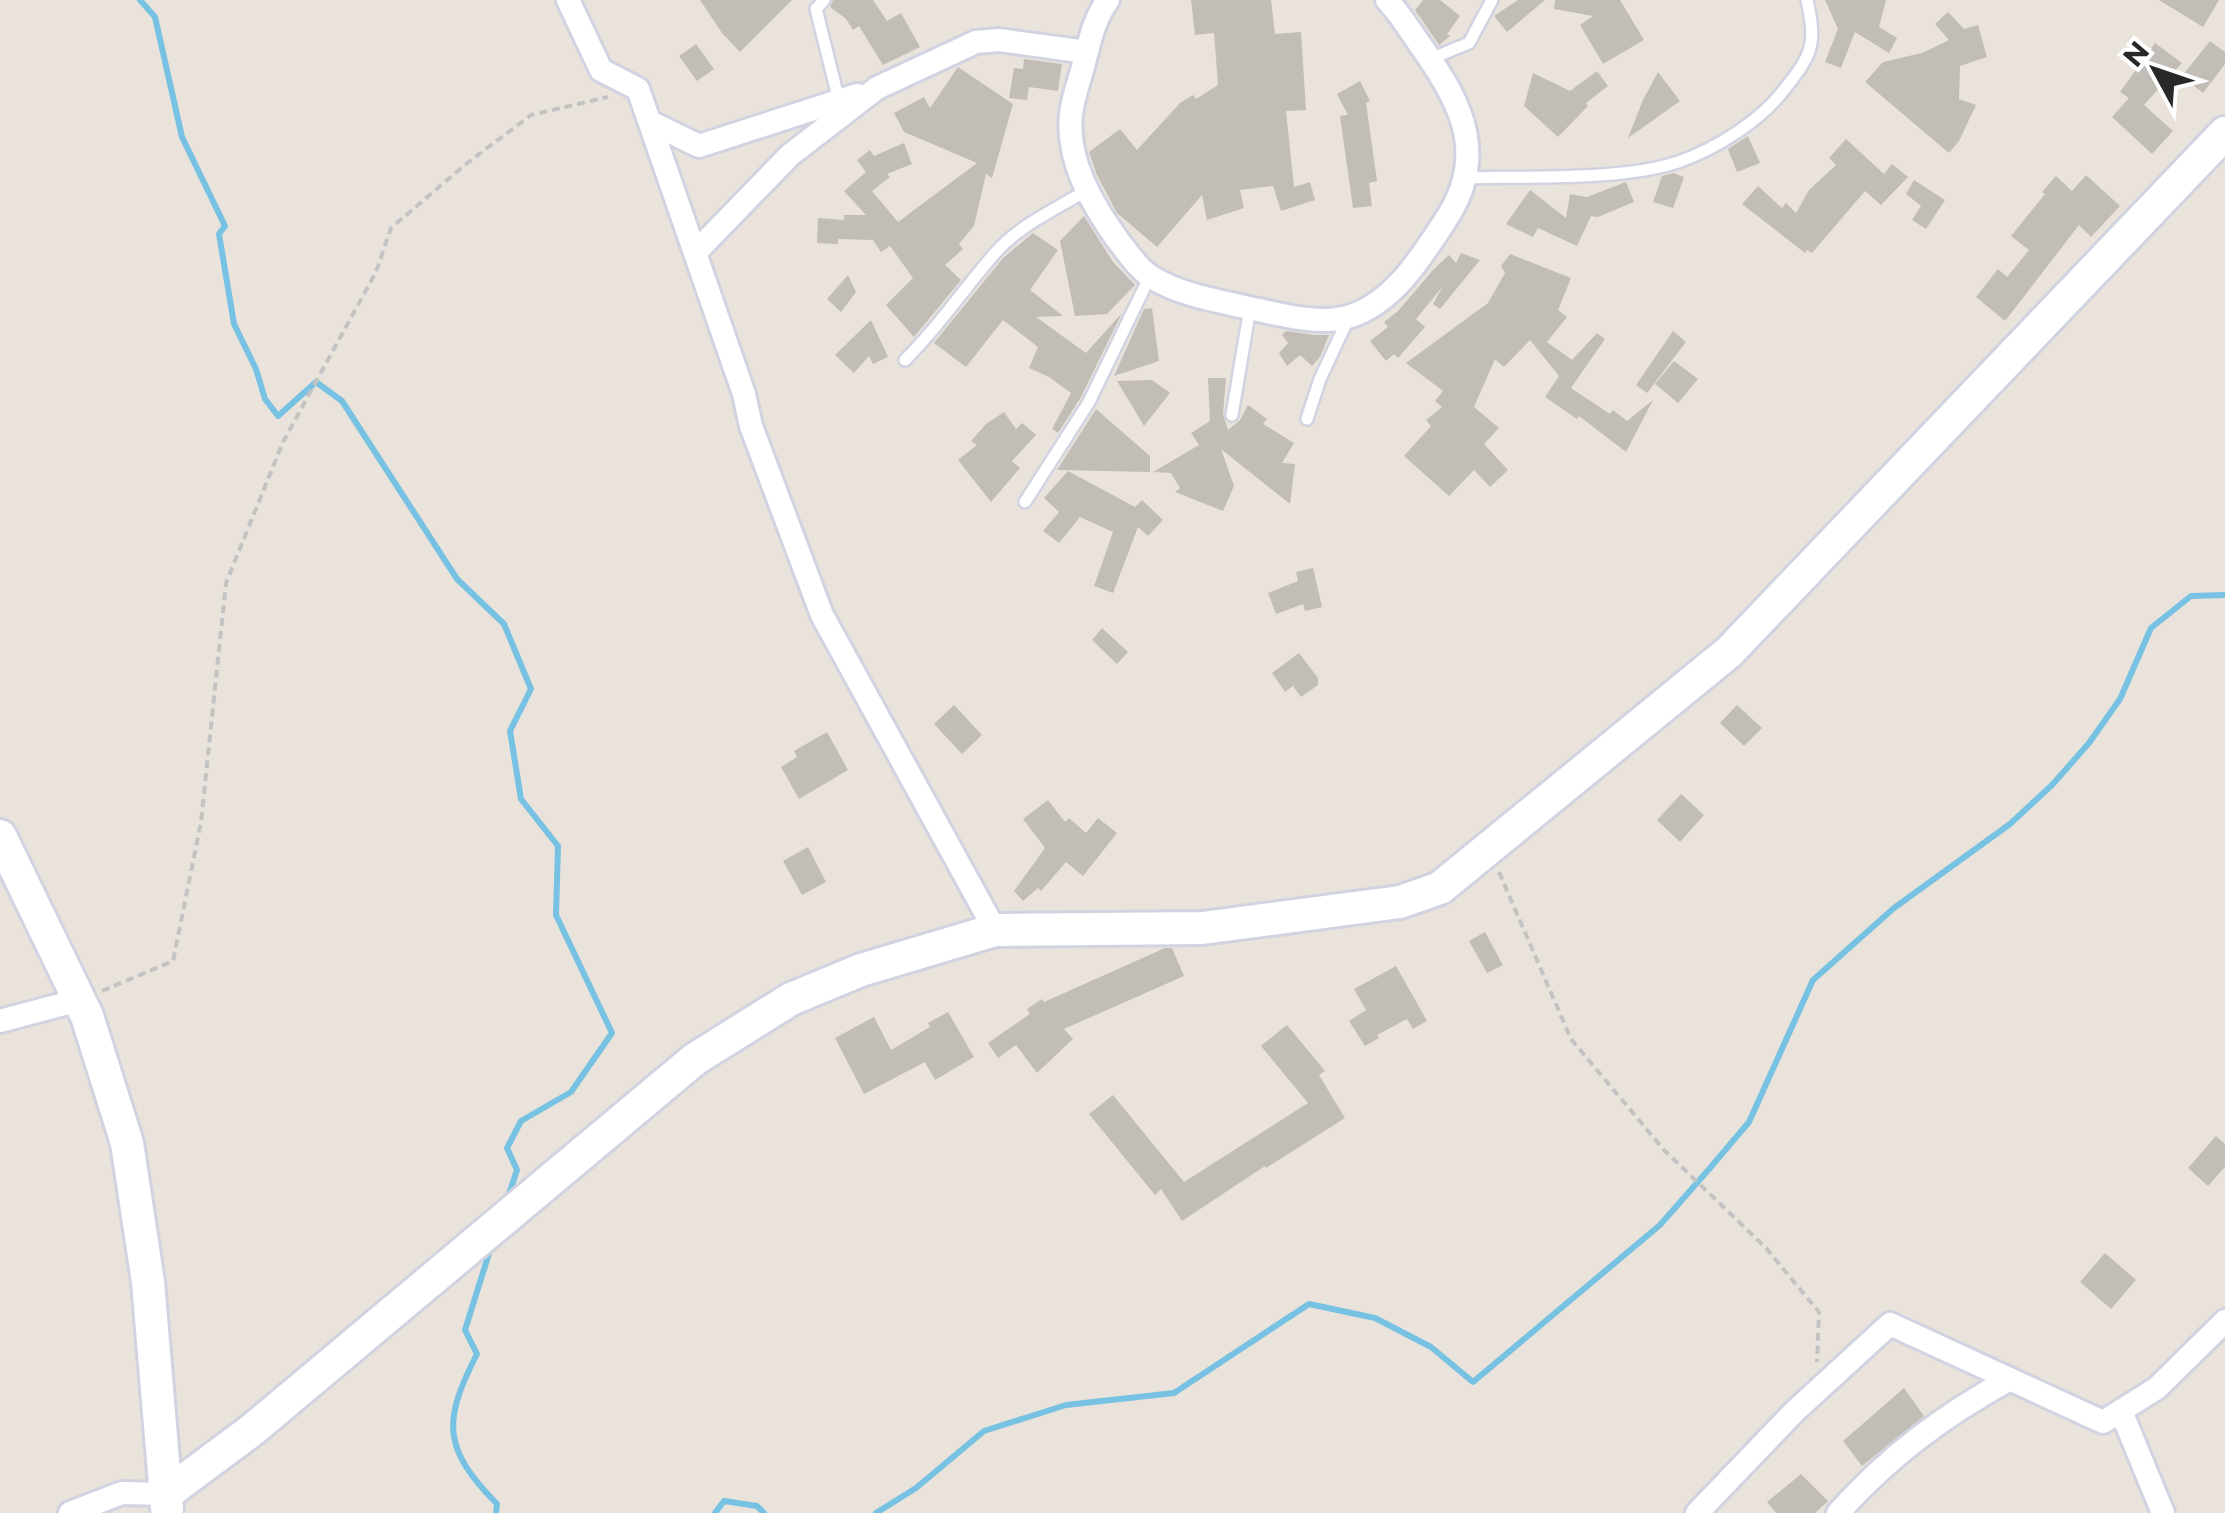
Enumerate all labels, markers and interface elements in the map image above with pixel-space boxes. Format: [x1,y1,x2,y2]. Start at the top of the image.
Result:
north arrow [2105,20,2205,120]
text: N [2116,34,2156,74]

